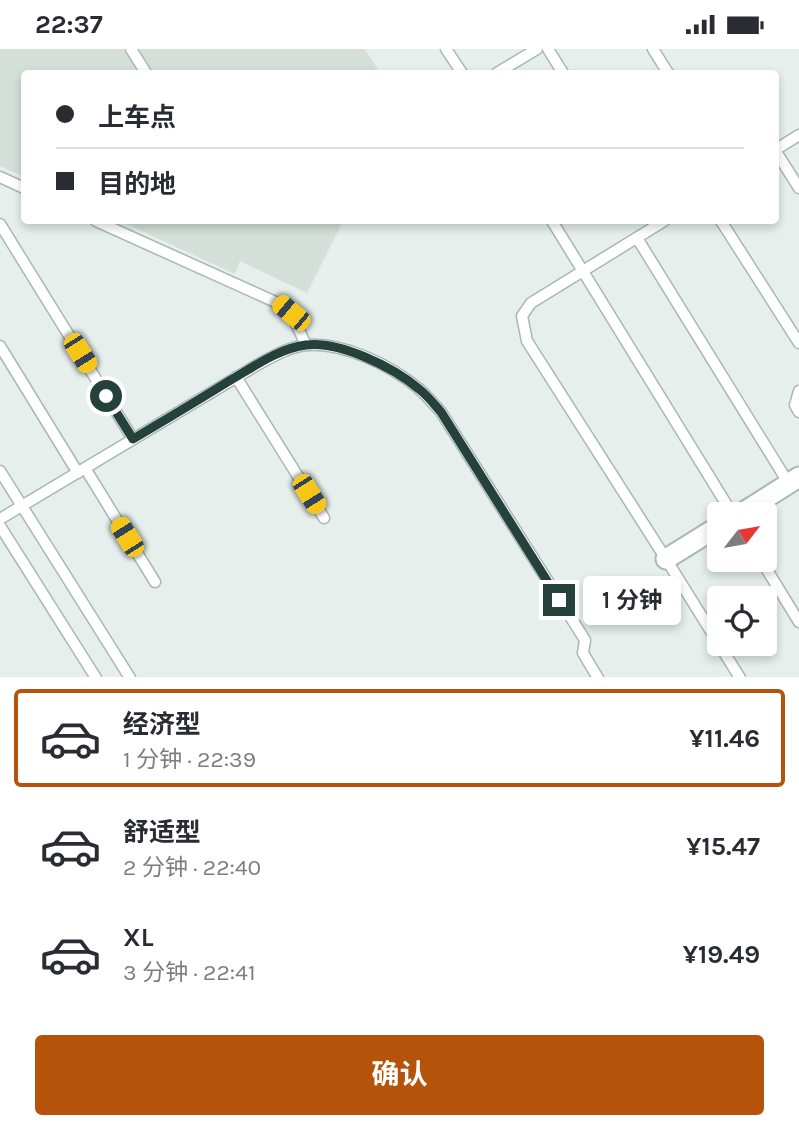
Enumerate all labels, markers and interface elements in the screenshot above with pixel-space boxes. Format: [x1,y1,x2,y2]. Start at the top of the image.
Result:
text: 22:37 [35,9,103,40]
text: 上车点 [98,102,176,133]
text: 目的地 [98,169,176,200]
car [269,291,314,335]
car [60,330,101,376]
route start [90,380,122,412]
car [289,471,330,517]
north arrow [707,502,777,572]
map controls [707,502,777,656]
car [107,514,148,560]
callout: 1 分钟 [584,575,682,625]
route end [543,584,575,616]
button: locate [707,586,777,656]
text: 1 分钟 [602,587,662,614]
icon: car [39,707,102,770]
text: 经济型 [123,709,201,740]
text: ¥11.46 [689,723,760,754]
text: 1 分钟 · 22:39 [123,746,256,773]
icon: car [39,815,102,878]
text: 舒适型 [123,817,201,848]
text: ¥15.47 [686,831,760,862]
text: 2 分钟 · 22:40 [123,854,261,881]
text: XL [123,922,154,953]
icon: car [39,923,102,986]
text: ¥19.49 [683,939,760,970]
text: 3 分钟 · 22:41 [123,959,255,986]
button: 确认 [35,1035,764,1115]

